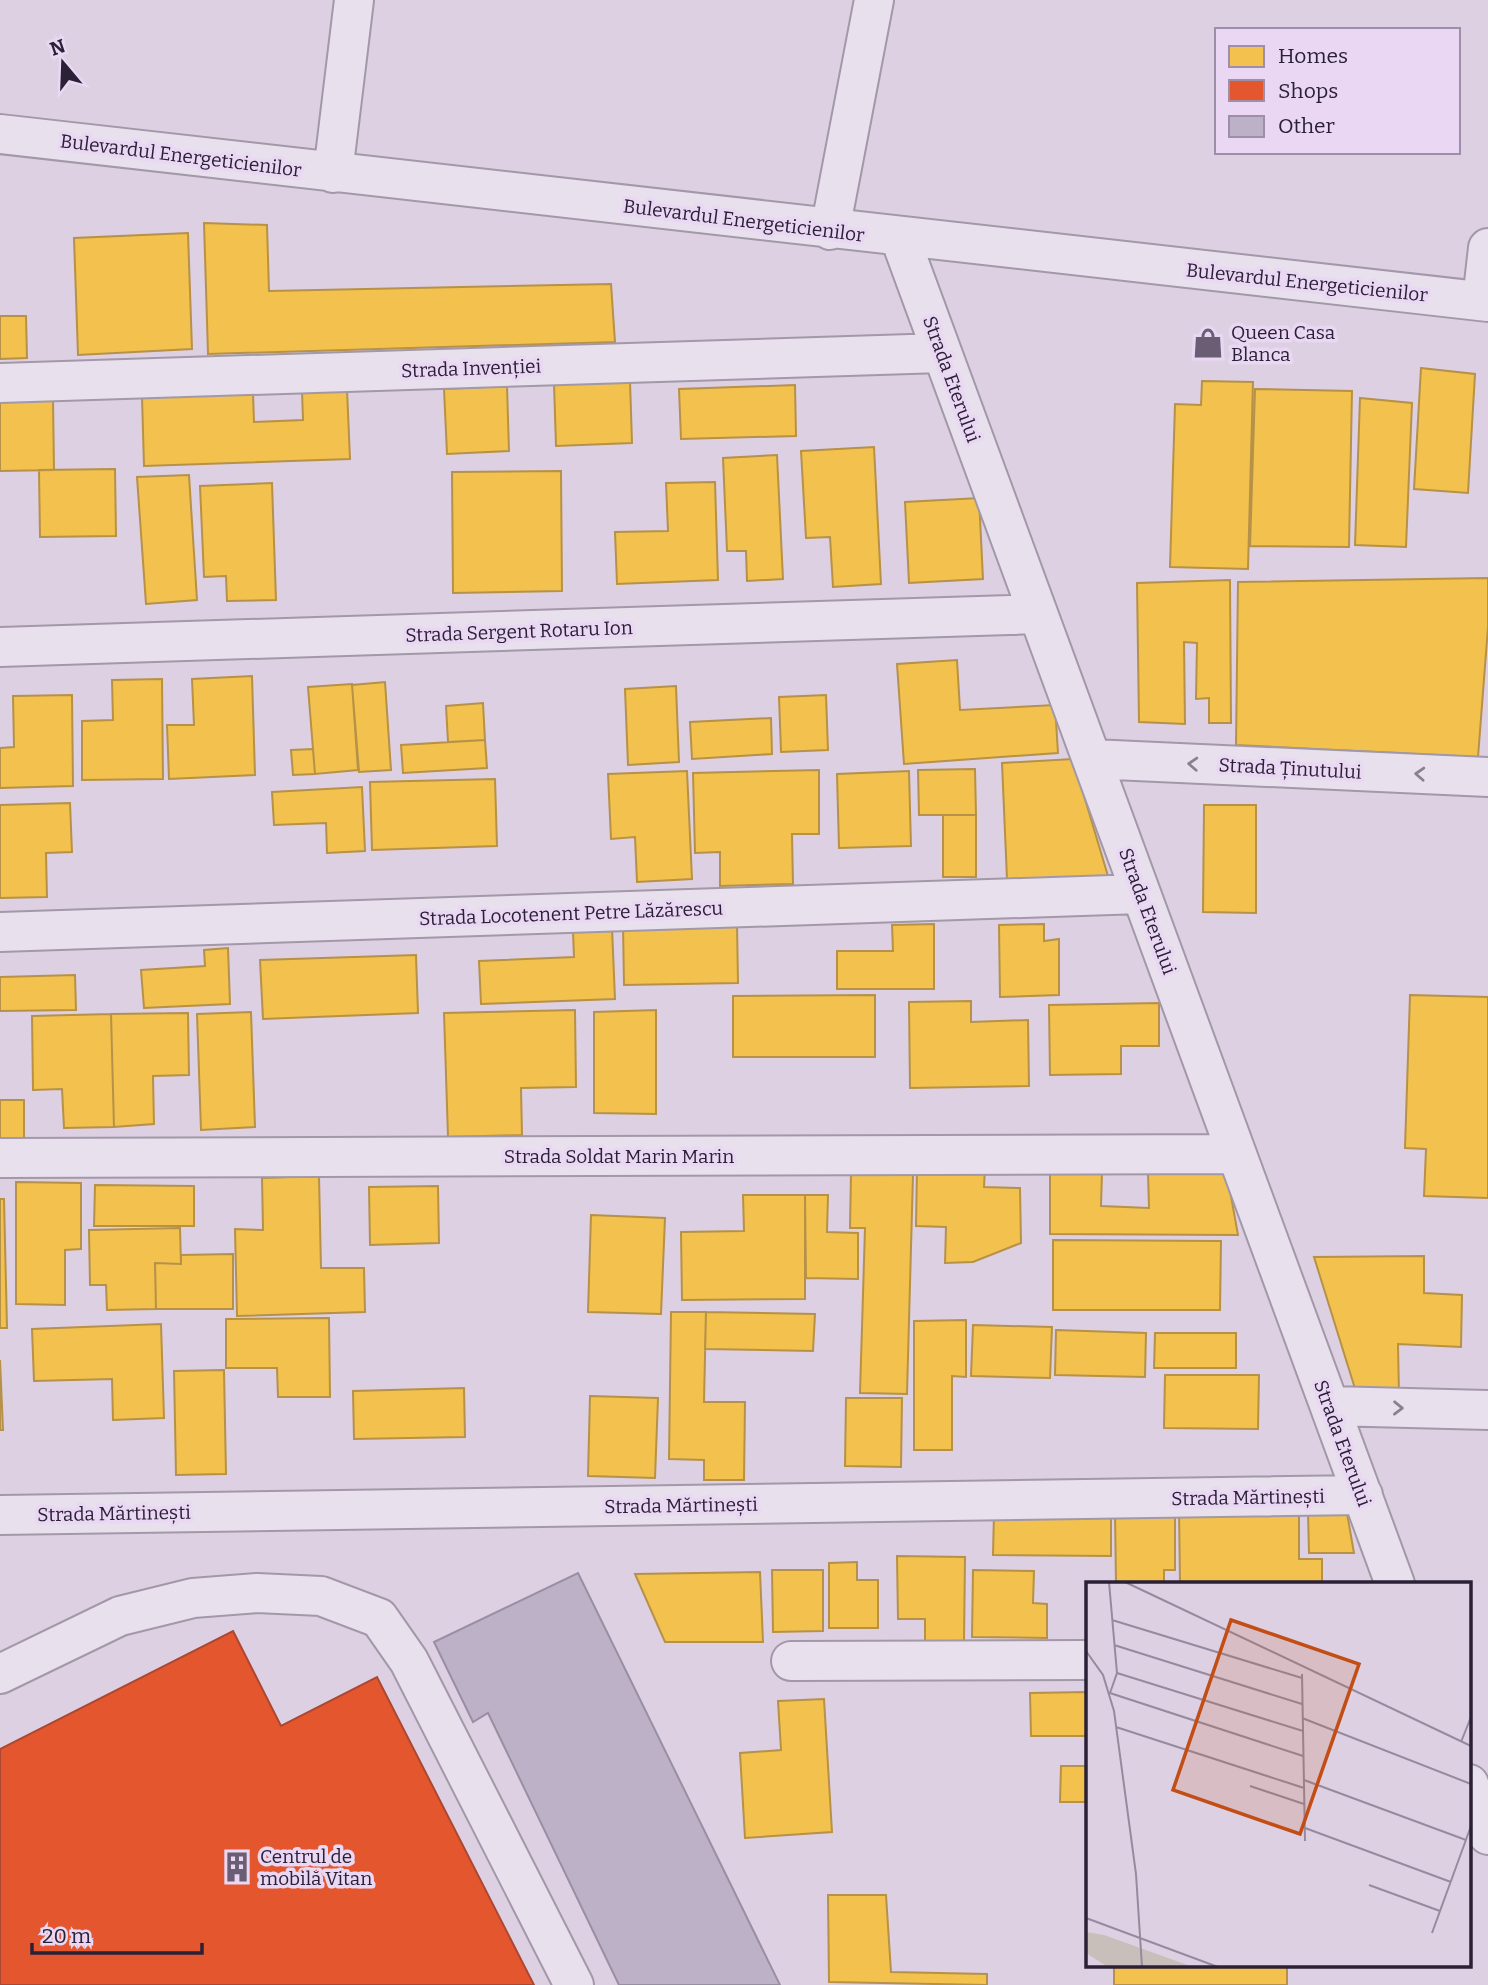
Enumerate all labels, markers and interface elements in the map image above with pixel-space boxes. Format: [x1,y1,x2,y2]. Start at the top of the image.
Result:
north arrow [28,28,98,98]
legend [1215,28,1460,154]
text: N [47,34,69,61]
text: Homes [1278,43,1348,69]
text: Shops [1278,78,1338,104]
text: Other [1278,113,1335,139]
street label: Bulevardul Energeticienilor [59,129,303,182]
street label: Bulevardul Energeticienilor [622,194,866,247]
street label: Bulevardul Energeticienilor [1185,258,1430,307]
street label: Strada Eterului [918,313,985,446]
place label: Queen Casa Blanca [1231,321,1336,366]
shop icon: Queen Casa Blanca [1191,326,1225,360]
street label: Strada Invenției [400,355,542,382]
street label: Strada Sergent Rotaru Ion [405,616,633,647]
street label: Strada Ținutului [1218,753,1362,785]
one-way arrow [1187,756,1198,771]
one-way arrow [1414,766,1425,781]
street label: Strada Eterului [1114,845,1181,978]
street label: Strada Locotenent Petre Lăzărescu [419,897,724,930]
street label: Strada Soldat Marin Marin [504,1145,734,1168]
street label: Strada Eterului [1309,1377,1376,1510]
one-way arrow [1393,1400,1404,1416]
street label: Strada Mărtinești [1171,1485,1325,1510]
street label: Strada Mărtinești [604,1493,758,1518]
street label: Strada Mărtinești [37,1501,191,1526]
inset map [1086,1582,1470,1968]
place label: Centrul de mobilă Vitan [260,1845,372,1890]
building icon: Centrul de mobilă Vitan [220,1850,254,1884]
scale bar [32,1912,201,1956]
text: 20 m [42,1923,91,1949]

